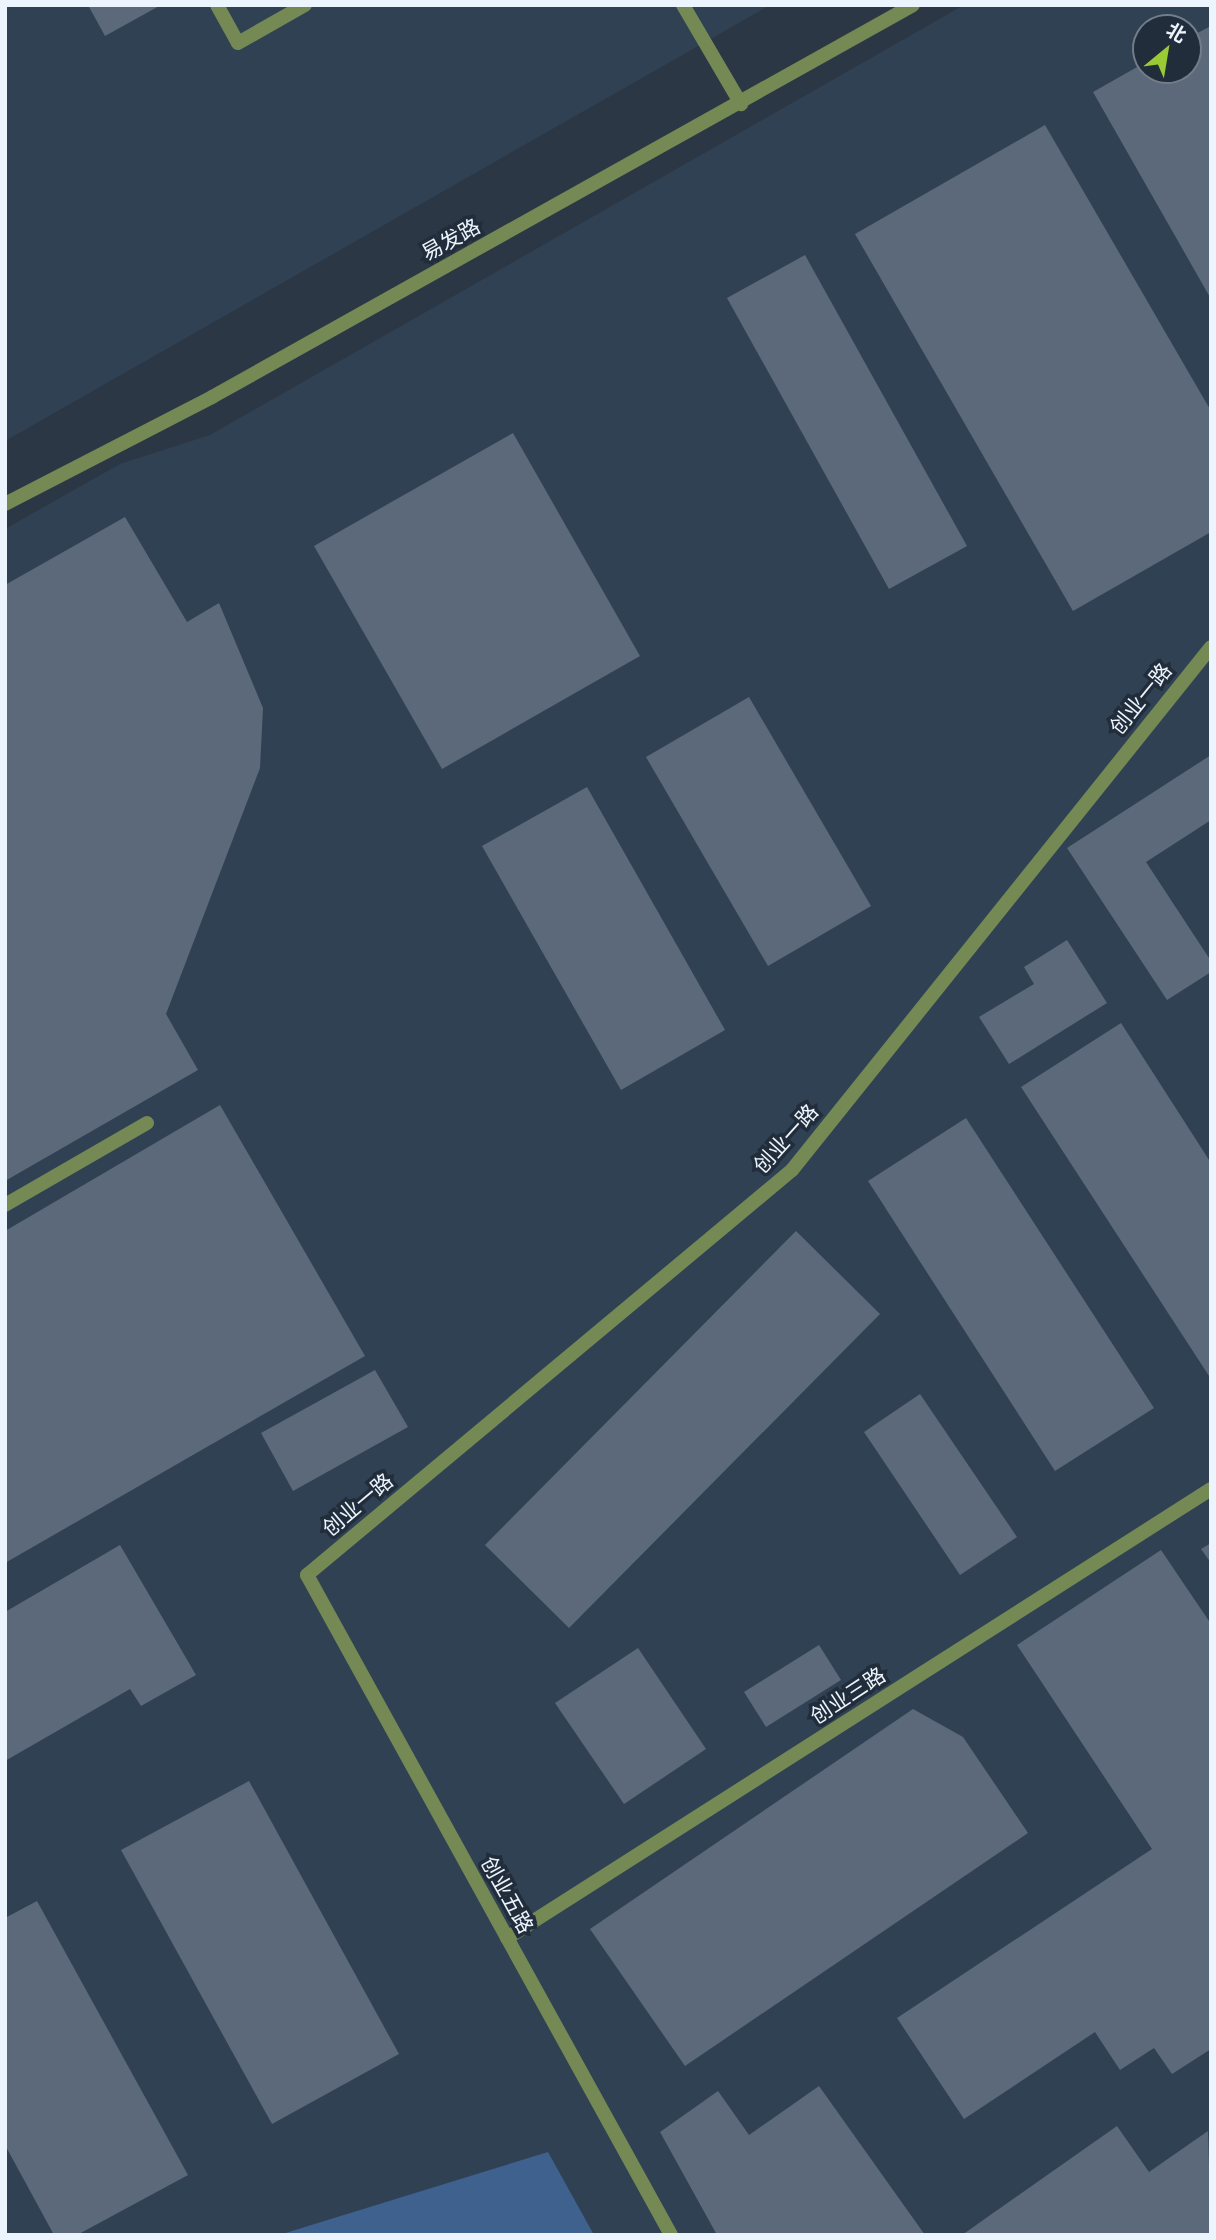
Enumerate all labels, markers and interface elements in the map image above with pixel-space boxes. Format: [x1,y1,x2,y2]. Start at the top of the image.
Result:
north arrow [1132,14,1202,84]
text: 北 [1163,18,1190,47]
street label: 易发路 [417,214,485,266]
street label: 创业一路 [1105,658,1177,740]
street label: 创业一路 [749,1099,823,1179]
street label: 创业一路 [318,1468,398,1542]
street label: 创业三路 [806,1663,890,1729]
street label: 创业五路 [476,1852,538,1938]

